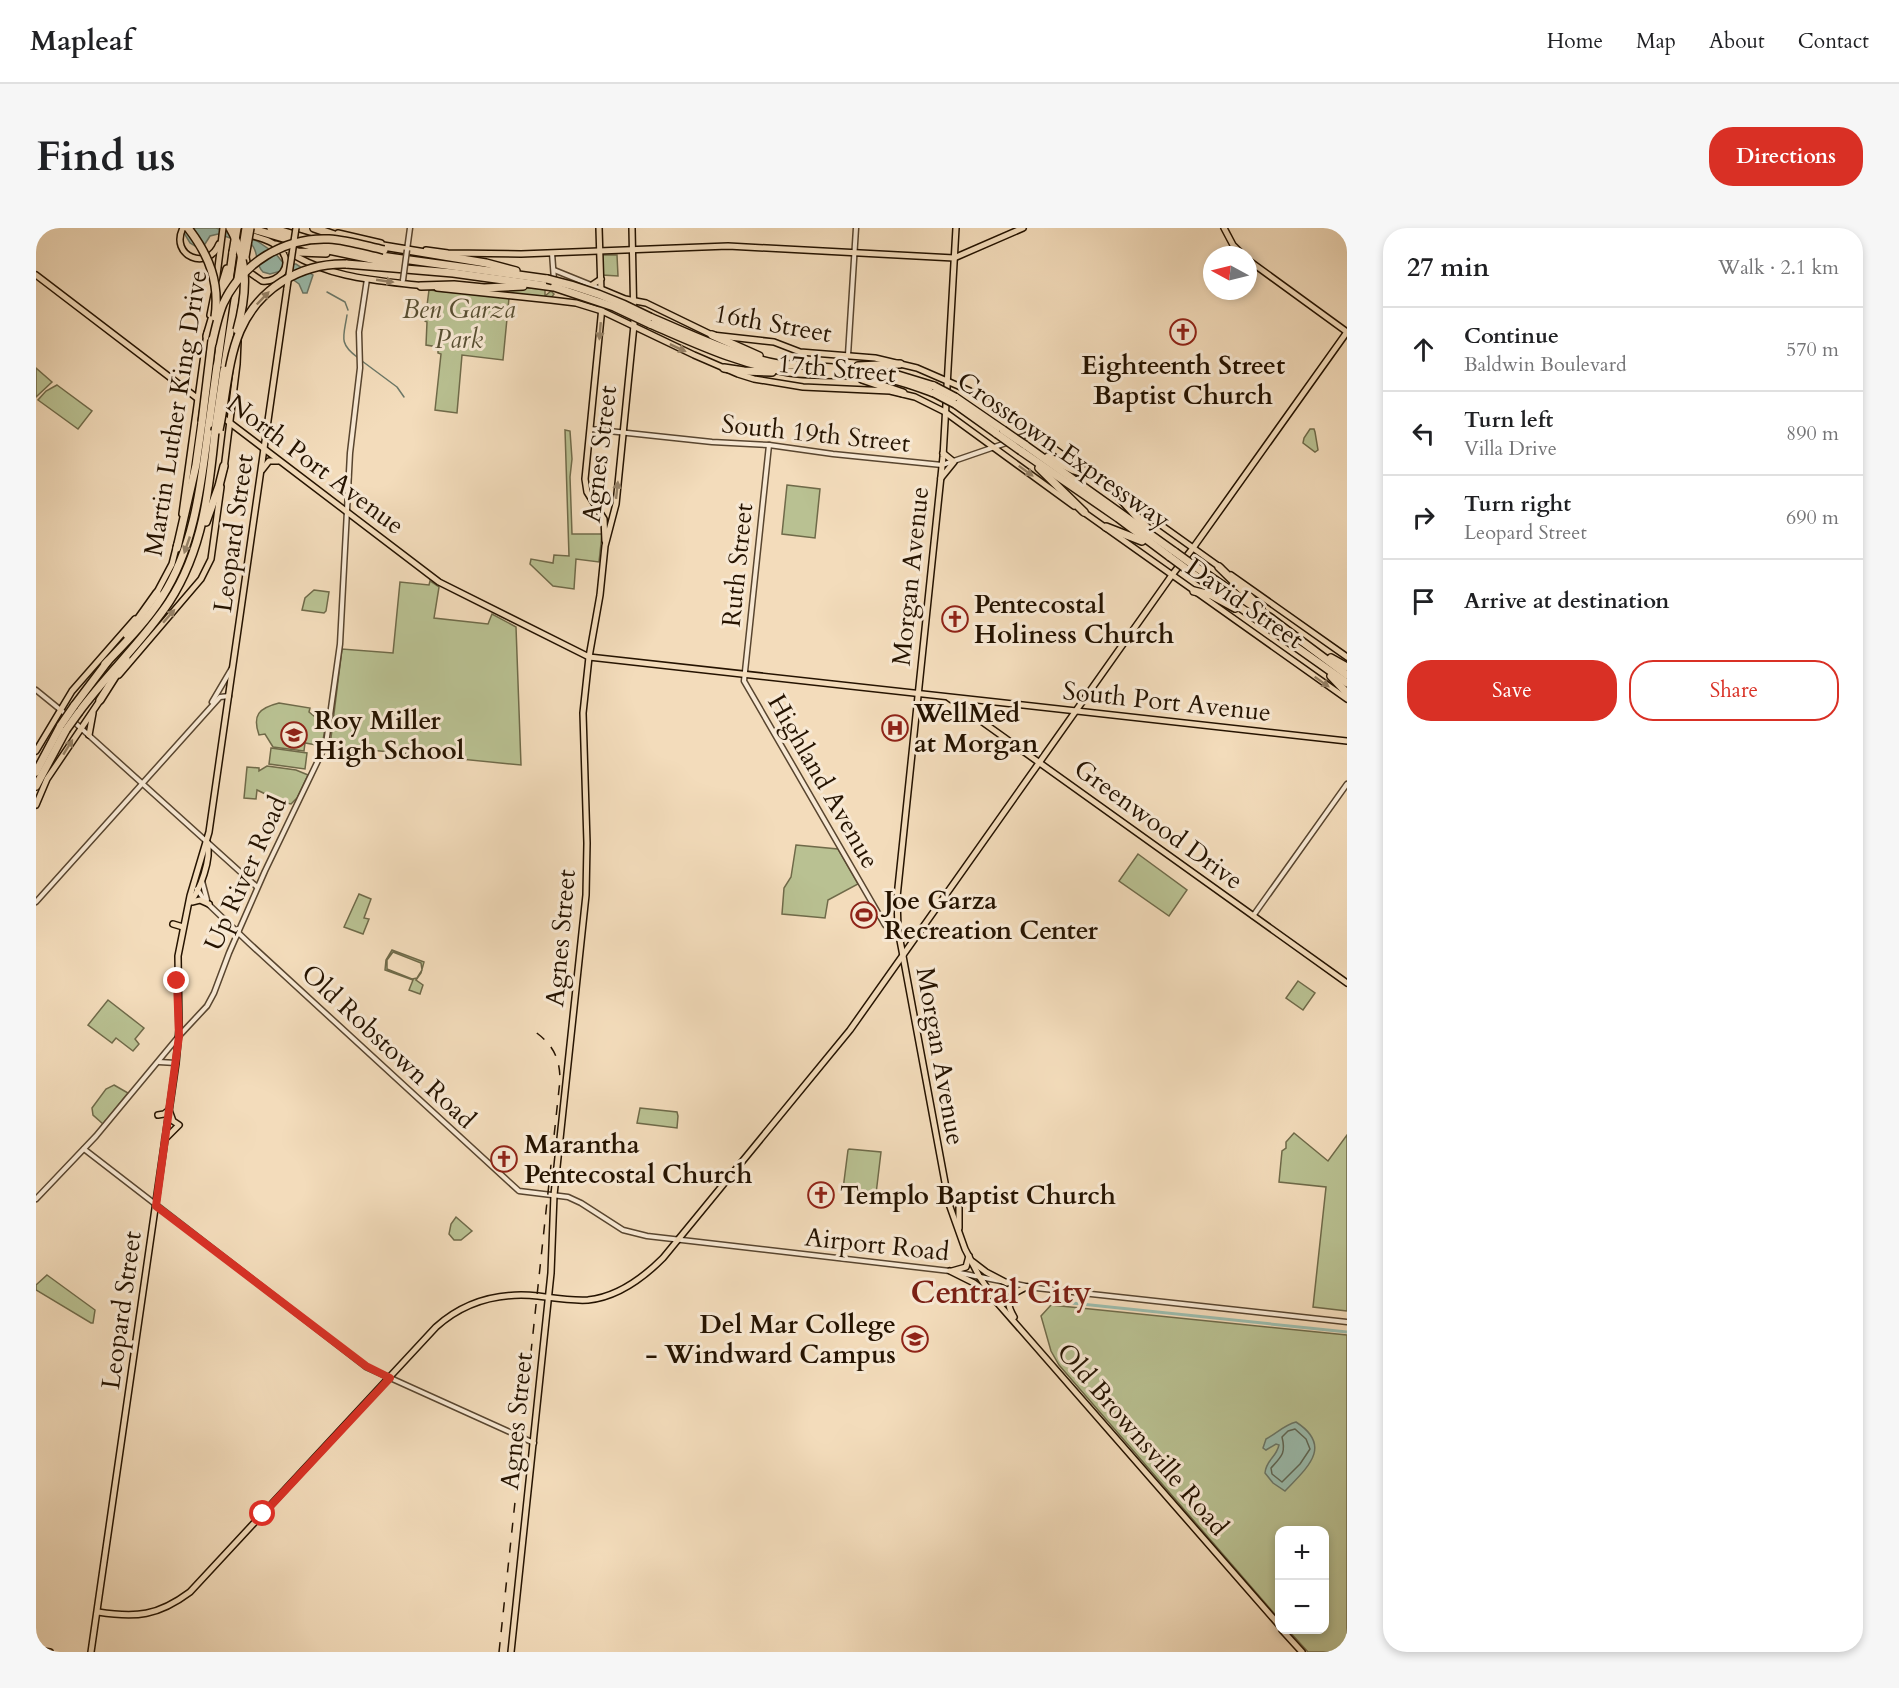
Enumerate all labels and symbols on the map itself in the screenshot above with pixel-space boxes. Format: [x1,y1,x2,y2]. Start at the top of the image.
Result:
north arrow [1203,246,1257,300]
street label: Martin Luther King Drive [136,268,215,559]
one-way arrow [375,277,394,286]
one-way arrow [256,290,270,305]
park label: Ben Garza Park [402,292,516,357]
street label: 16th Street [711,296,834,351]
church icon: Eighteenth Street Baptist Church [1168,317,1198,347]
one-way arrow [595,321,605,340]
one-way arrow [670,343,688,353]
street label: 17th Street [776,346,898,391]
place label: Eighteenth Street Baptist Church [1081,348,1285,413]
street label: Crosstown Expressway [950,364,1178,537]
street label: Agnes Street [574,383,625,525]
street label: North Port Avenue [220,386,412,543]
street label: South 19th Street [720,406,912,461]
street label: Leopard Street [205,452,262,614]
one-way arrow [1018,465,1034,477]
one-way arrow [612,480,622,499]
street label: Morgan Avenue [884,485,937,667]
street label: Ruth Street [714,501,761,629]
one-way arrow [181,536,191,554]
street label: David Street [1179,550,1311,657]
place label: Pentecostal Holiness Church [974,587,1174,652]
church icon: Pentecostal Holiness Church [940,604,970,634]
one-way arrow [162,609,175,624]
street label: South Port Avenue [1061,673,1273,730]
one-way arrow [1314,676,1330,688]
street label: Highland Avenue [759,688,888,875]
place label: WellMed at Morgan [913,696,1039,761]
place label: Roy Miller High School [314,703,465,768]
hospital icon: WellMed at Morgan [880,713,910,743]
school or university icon: Roy Miller High School [279,720,309,750]
one-way arrow [62,739,73,755]
street label: Greenwood Drive [1067,751,1250,898]
street label: Up River Road [196,790,295,956]
street label: Agnes Street [537,868,584,1008]
place label: Joe Garza Recreation Center [880,883,1099,948]
sports icon: Joe Garza Recreation Center [849,900,879,930]
street label: Old Robstown Road [294,956,484,1137]
street label: Morgan Avenue [908,964,973,1148]
route end [163,967,189,993]
place label: Marantha Pentecostal Church [524,1127,752,1192]
church icon: Marantha Pentecostal Church [489,1144,519,1174]
place label: Templo Baptist Church [840,1178,1116,1213]
church icon: Templo Baptist Church [806,1180,836,1210]
street label: Airport Road [803,1220,951,1269]
street label: Leopard Street [93,1229,150,1391]
district label: Central City [911,1271,1091,1315]
place label: Del Mar College - Windward Campus [645,1307,896,1372]
school or university icon: Del Mar College - Windward Campus [900,1324,930,1354]
street label: Old Brownsville Road [1049,1335,1236,1543]
street label: Agnes Street [492,1351,541,1491]
route start [249,1500,275,1526]

